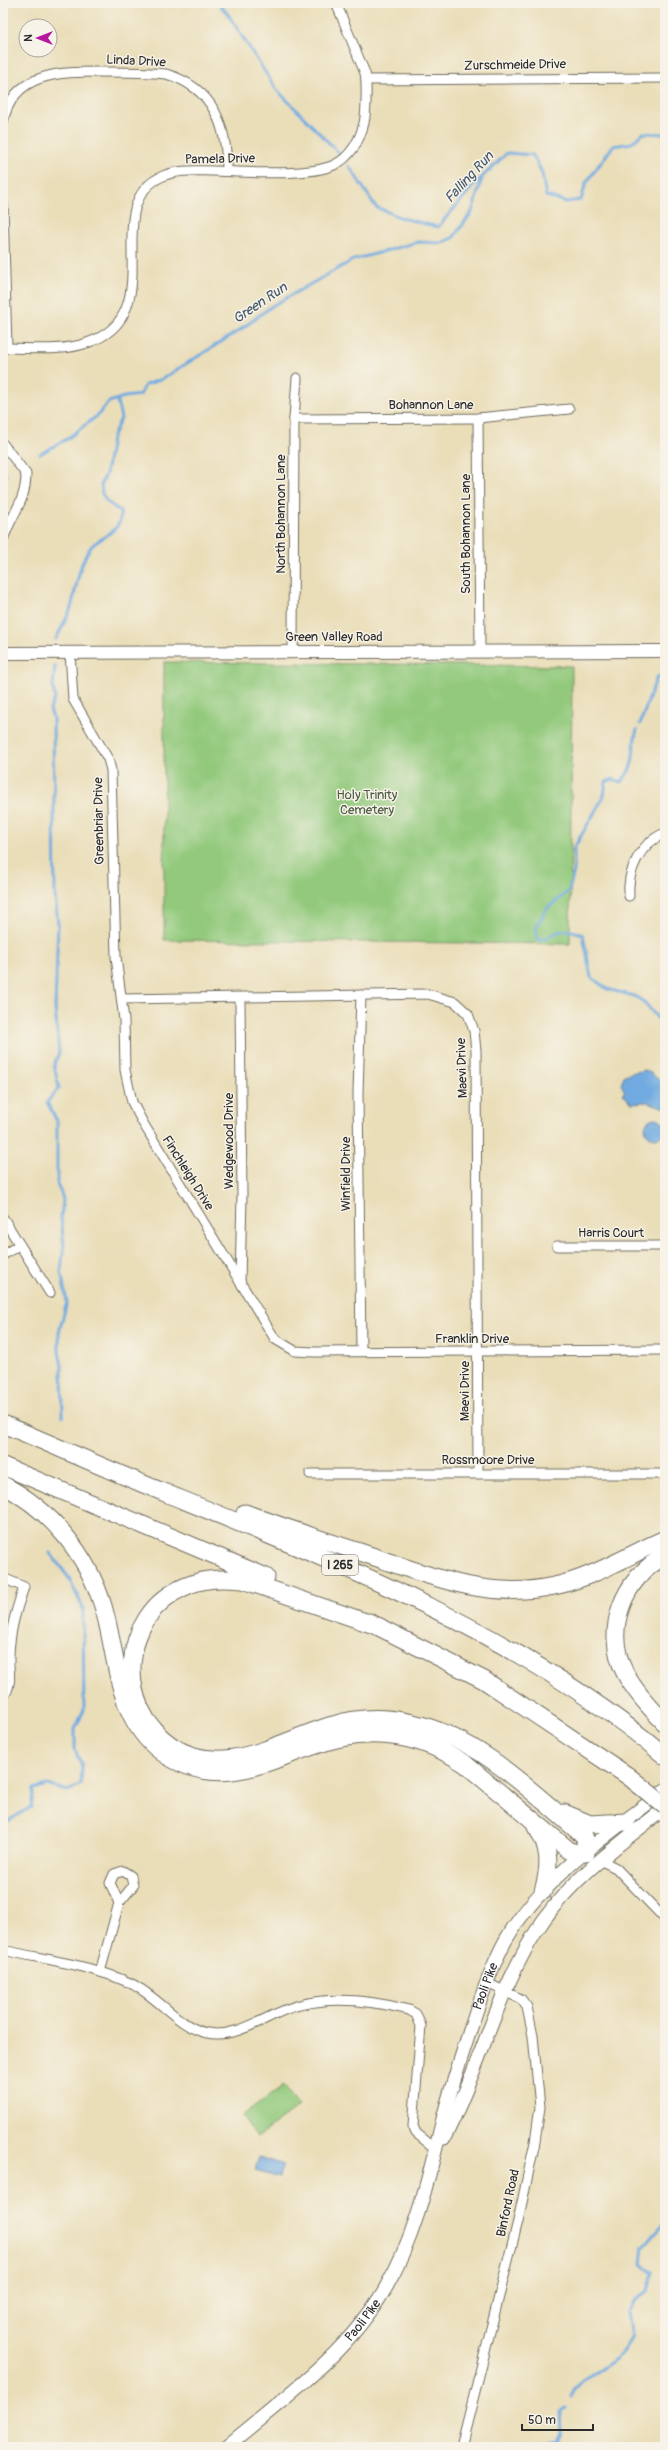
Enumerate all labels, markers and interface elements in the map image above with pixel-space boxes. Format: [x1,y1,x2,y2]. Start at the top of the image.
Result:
north arrow [18,18,58,58]
text: N [22,34,35,42]
street label: Linda Drive [106,51,167,71]
street label: Zurschmeide Drive [464,56,567,74]
water label: Falling Run [441,147,498,206]
street label: Pamela Drive [185,150,256,168]
water label: Green Run [230,278,291,327]
street label: Bohannon Lane [389,397,474,413]
street label: North Bohannon Lane [273,454,289,574]
street label: South Bohannon Lane [458,473,474,594]
street label: Green Valley Road [285,629,383,645]
street label: Greenbriar Drive [90,777,108,865]
park label: Holy Trinity Cemetery [337,787,398,818]
street label: Maevi Drive [453,1037,471,1099]
street label: Wedgewood Drive [221,1092,237,1189]
street label: Finchleigh Drive [159,1133,218,1214]
street label: Winfield Drive [338,1136,354,1211]
street label: Harris Court [578,1225,645,1241]
street label: Franklin Drive [435,1331,510,1347]
street label: Maevi Drive [457,1360,473,1421]
street label: Rossmoore Drive [441,1452,535,1468]
road number: I 265 [322,1555,358,1575]
street label: Paoli Pike [469,1960,502,2012]
street label: Binford Road [493,2168,523,2238]
street label: Paoli Pike [342,2296,385,2345]
scale bar [522,2406,593,2432]
text: 50 m [528,2413,556,2428]

